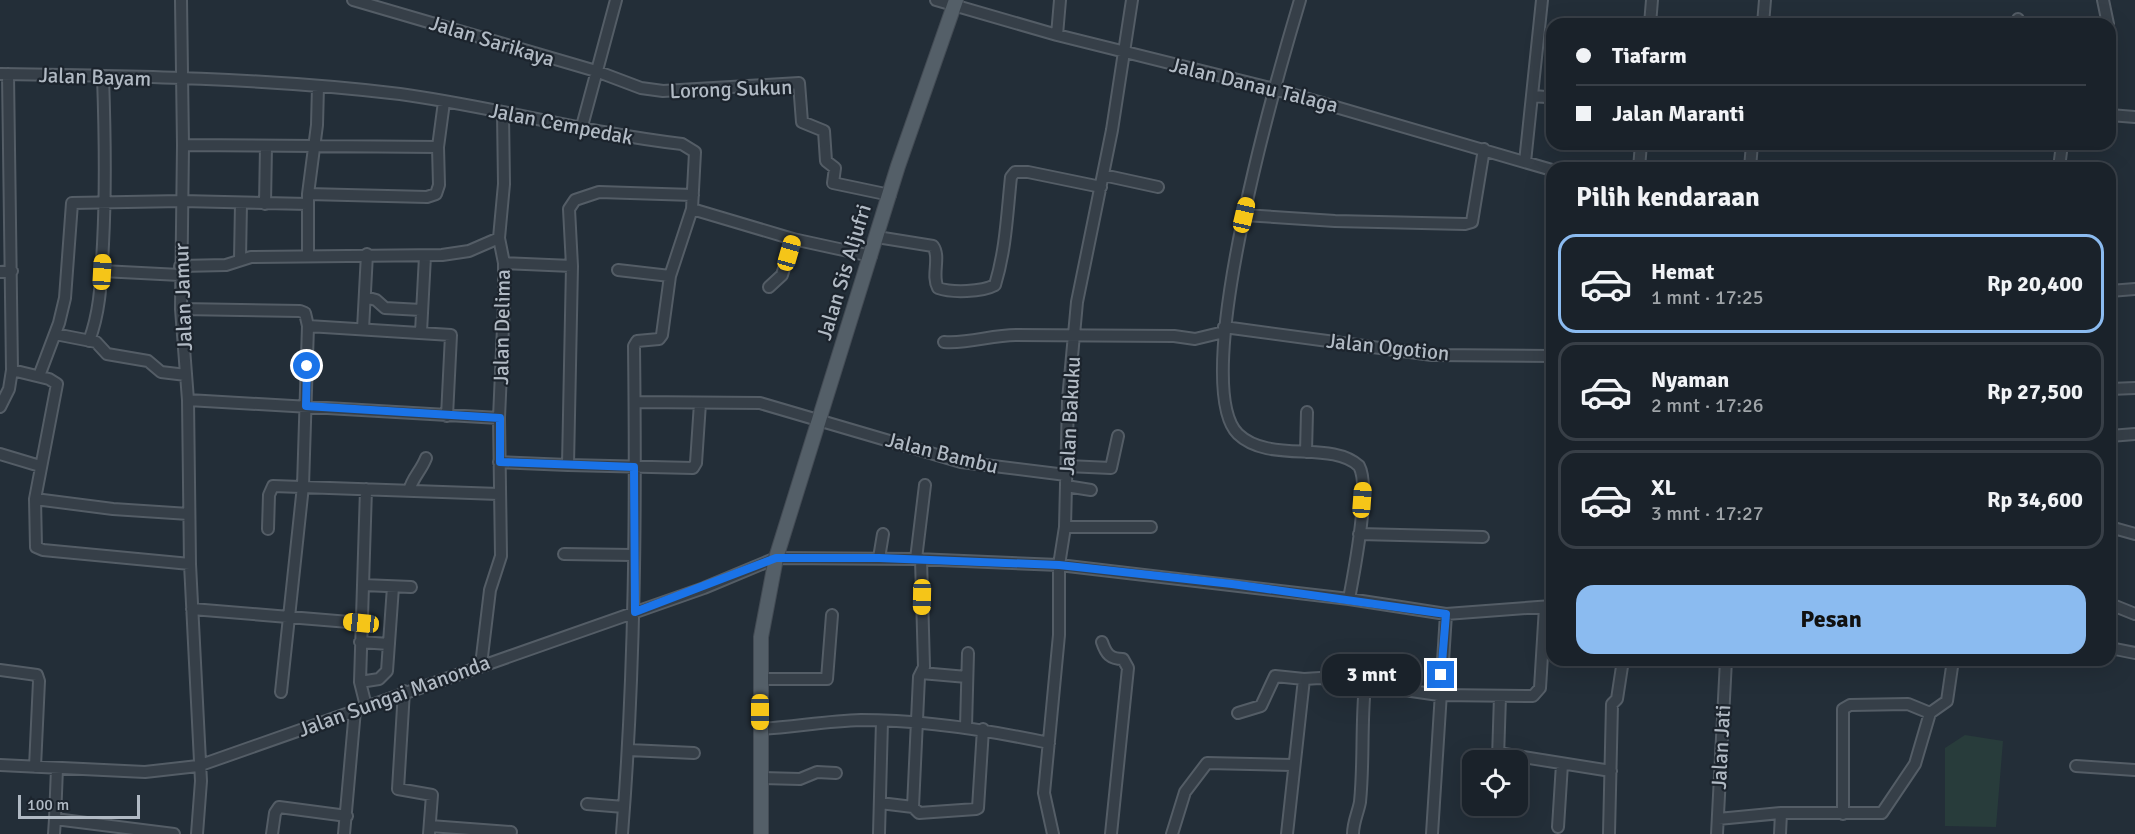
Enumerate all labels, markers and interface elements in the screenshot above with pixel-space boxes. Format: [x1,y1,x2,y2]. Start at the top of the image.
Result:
street label: Jalan Sarikaya [426,10,558,72]
text: Tiafarm [1612,42,1687,69]
street label: Jalan Danau Talaga [1167,52,1341,118]
street label: Jalan Bayam [38,62,152,92]
street label: Lorong Sukun [669,74,793,104]
street label: Jalan Cempedak [487,97,636,151]
text: Jalan Maranti [1612,100,1745,127]
text: Pilih kendaraan [1576,181,1760,214]
car [1231,195,1257,235]
street label: Jalan Sis Aljufri [811,201,877,343]
car [775,233,803,273]
street label: Jalan Jamur [168,242,198,351]
car [92,254,112,290]
icon: car [1579,257,1633,311]
text: Hemat [1651,258,1714,285]
street label: Jalan Delima [488,269,516,385]
text: Rp 20,400 [1987,270,2083,297]
text: 1 mnt · 17:25 [1651,285,1764,310]
street label: Jalan Ogotion [1325,328,1451,366]
route start [293,352,320,379]
street label: Jalan Bakuku [1054,356,1086,476]
icon: car [1579,365,1633,419]
text: Nyaman [1651,366,1729,393]
text: Rp 27,500 [1987,378,2083,405]
text: 2 mnt · 17:26 [1651,393,1764,418]
street label: Jalan Bambu [883,426,1001,480]
icon: car [1579,473,1633,527]
text: XL [1651,474,1676,501]
car [1352,481,1372,519]
text: Rp 34,600 [1987,486,2083,513]
text: 3 mnt · 17:27 [1651,501,1764,526]
car [913,579,931,615]
button: Pesan [1576,585,2086,654]
car [342,612,380,634]
street label: Jalan Sungai Manonda [294,649,494,743]
callout: 3 mnt [1321,654,1420,696]
route end [1427,661,1454,688]
text: 3 mnt [1347,662,1396,687]
car [751,694,769,730]
street label: Jalan Jati [1706,704,1736,790]
map controls [1462,750,1528,816]
button: locate [1462,750,1528,816]
scale bar [18,792,140,820]
text: 100 m [27,795,69,815]

